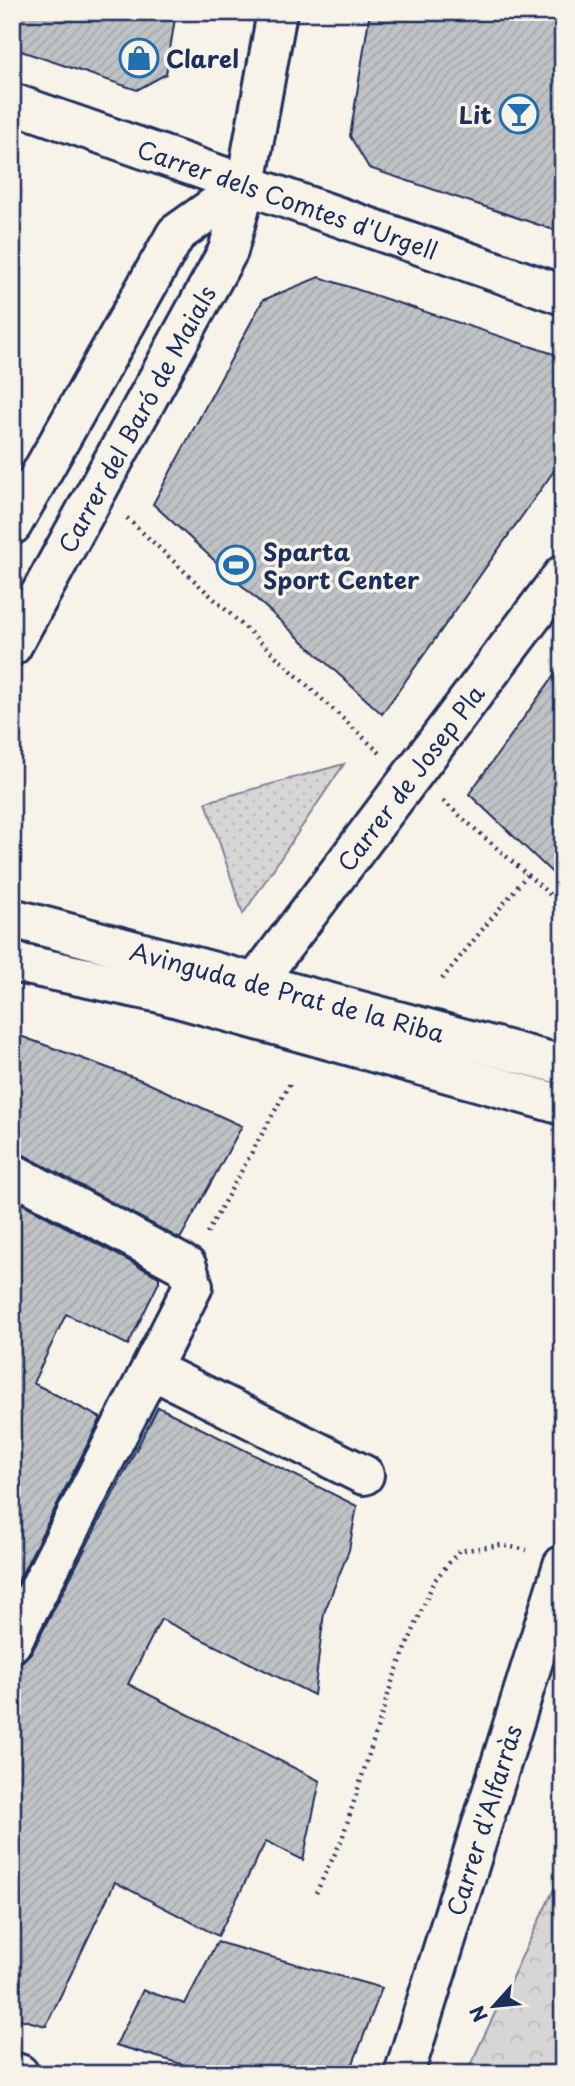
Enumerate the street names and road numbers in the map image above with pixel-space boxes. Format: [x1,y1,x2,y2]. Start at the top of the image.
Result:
street label: Carrer dels Comtes d'Urgell [133,130,443,268]
street label: Carrer del Baró de Maials [49,279,224,559]
street label: Carrer de Josep Pla [328,677,493,879]
street label: Avinguda de Prat de la Riba [126,932,449,1051]
street label: Carrer d'Alfarràs [437,1720,530,1920]

